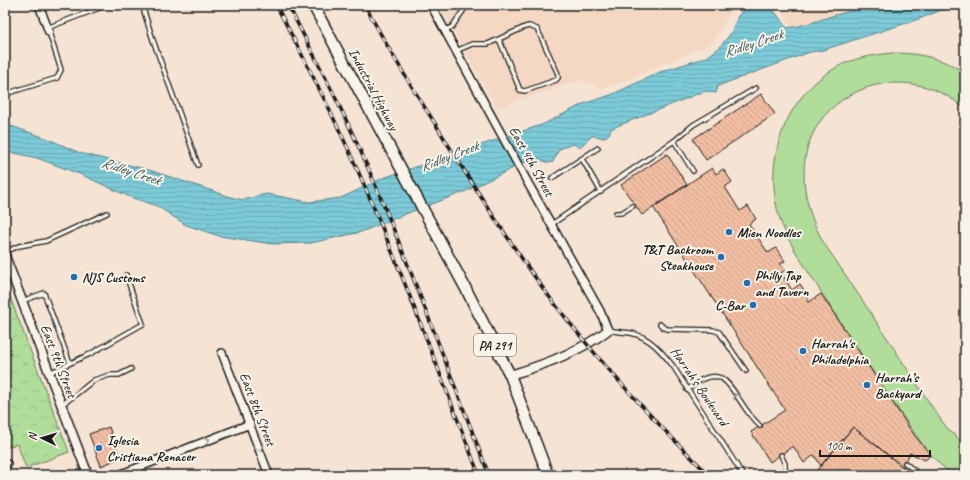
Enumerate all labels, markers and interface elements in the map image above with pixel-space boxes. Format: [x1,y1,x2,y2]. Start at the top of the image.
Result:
water label: Ridley Creek [721,24,787,62]
street label: Industrial Highway [345,45,403,134]
street label: East 4th Street [505,123,558,200]
water label: Ridley Creek [417,136,483,176]
water label: Ridley Creek [99,153,165,191]
place label: Mien Noodles [737,224,803,241]
marker: Mien Noodles [724,227,734,237]
place label: T&T Backroom Steakhouse [642,241,715,274]
marker: T&T Backroom Steakhouse [716,252,726,262]
place label: Philly Tap and Tavern [755,267,809,300]
place label: NJS Customs [82,269,147,286]
marker: NJS Customs [69,272,79,282]
marker: Philly Tap and Tavern [742,278,752,288]
place label: C-Bar [715,297,747,314]
marker: C-Bar [748,300,758,310]
street label: East 9th Street [37,322,81,402]
road number: PA 291 [474,334,516,356]
place label: Harrah's Philadelphia [811,335,870,368]
street label: Harrah's Boulevard [667,344,734,431]
marker: Harrah's Philadelphia [798,346,808,356]
place label: Harrah’s Backyard [875,369,922,402]
street label: East 8th Street [236,370,280,450]
marker: Harrah’s Backyard [862,380,872,390]
one-way arrow [734,393,741,400]
north arrow [22,418,62,458]
text: N [25,431,39,441]
place label: Iglesia Cristiana Renacer [107,432,197,465]
scale bar [820,432,930,458]
one-way arrow [204,437,211,445]
text: 100 m [826,438,853,454]
marker: Iglesia Cristiana Renacer [94,443,104,453]
one-way arrow [255,446,263,453]

